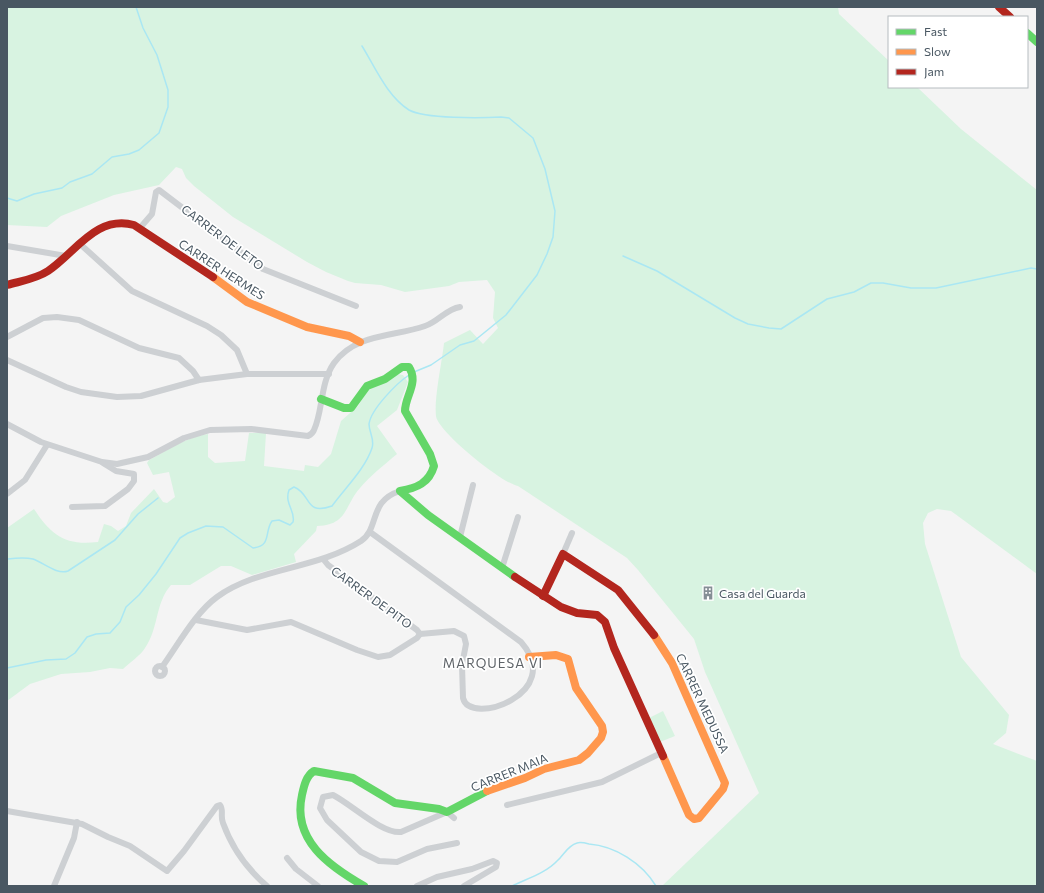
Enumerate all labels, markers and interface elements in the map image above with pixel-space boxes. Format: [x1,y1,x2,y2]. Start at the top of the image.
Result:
legend [888,16,1028,88]
text: Fast [924,24,947,38]
text: Slow [924,44,951,58]
text: Jam [924,64,944,79]
street label: CARRER DE LETO [179,201,267,273]
street label: CARRER HERMES [176,236,268,302]
street label: CARRER DE PITO [329,563,415,631]
building icon: Casa del Guarda [700,585,716,601]
place label: Casa del Guarda [719,586,806,600]
street label: CARRER MEDUSSA [674,651,732,755]
district label: MARQUESA VI [443,655,543,671]
street label: CARRER MAIA [469,750,549,794]

